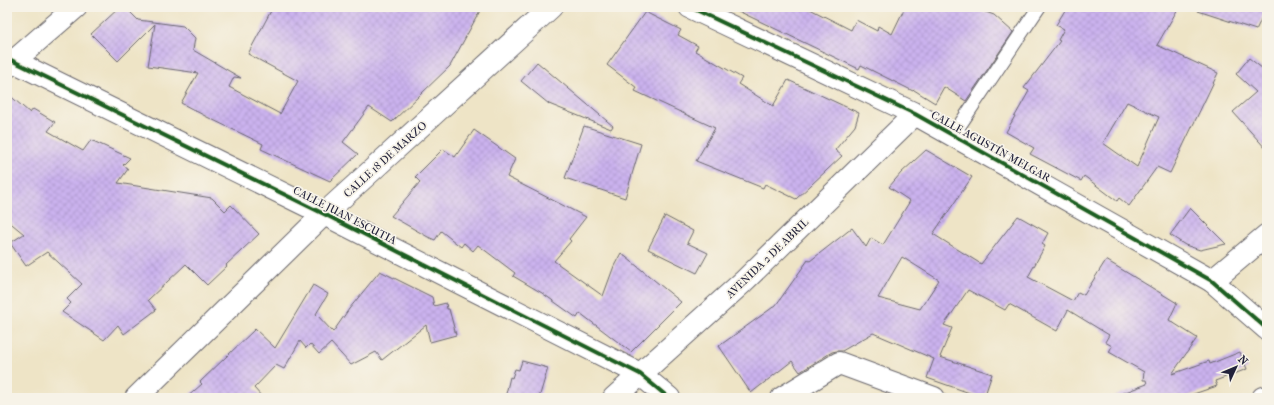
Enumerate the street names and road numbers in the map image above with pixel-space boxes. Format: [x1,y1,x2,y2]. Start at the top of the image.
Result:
street label: CALLE AGUSTÍN MELGAR [929,108,1054,185]
street label: CALLE 18 DE MARZO [341,118,430,200]
street label: CALLE JUAN ESCUTIA [291,184,399,248]
street label: AVENIDA 2 DE ABRIL [723,216,811,302]

